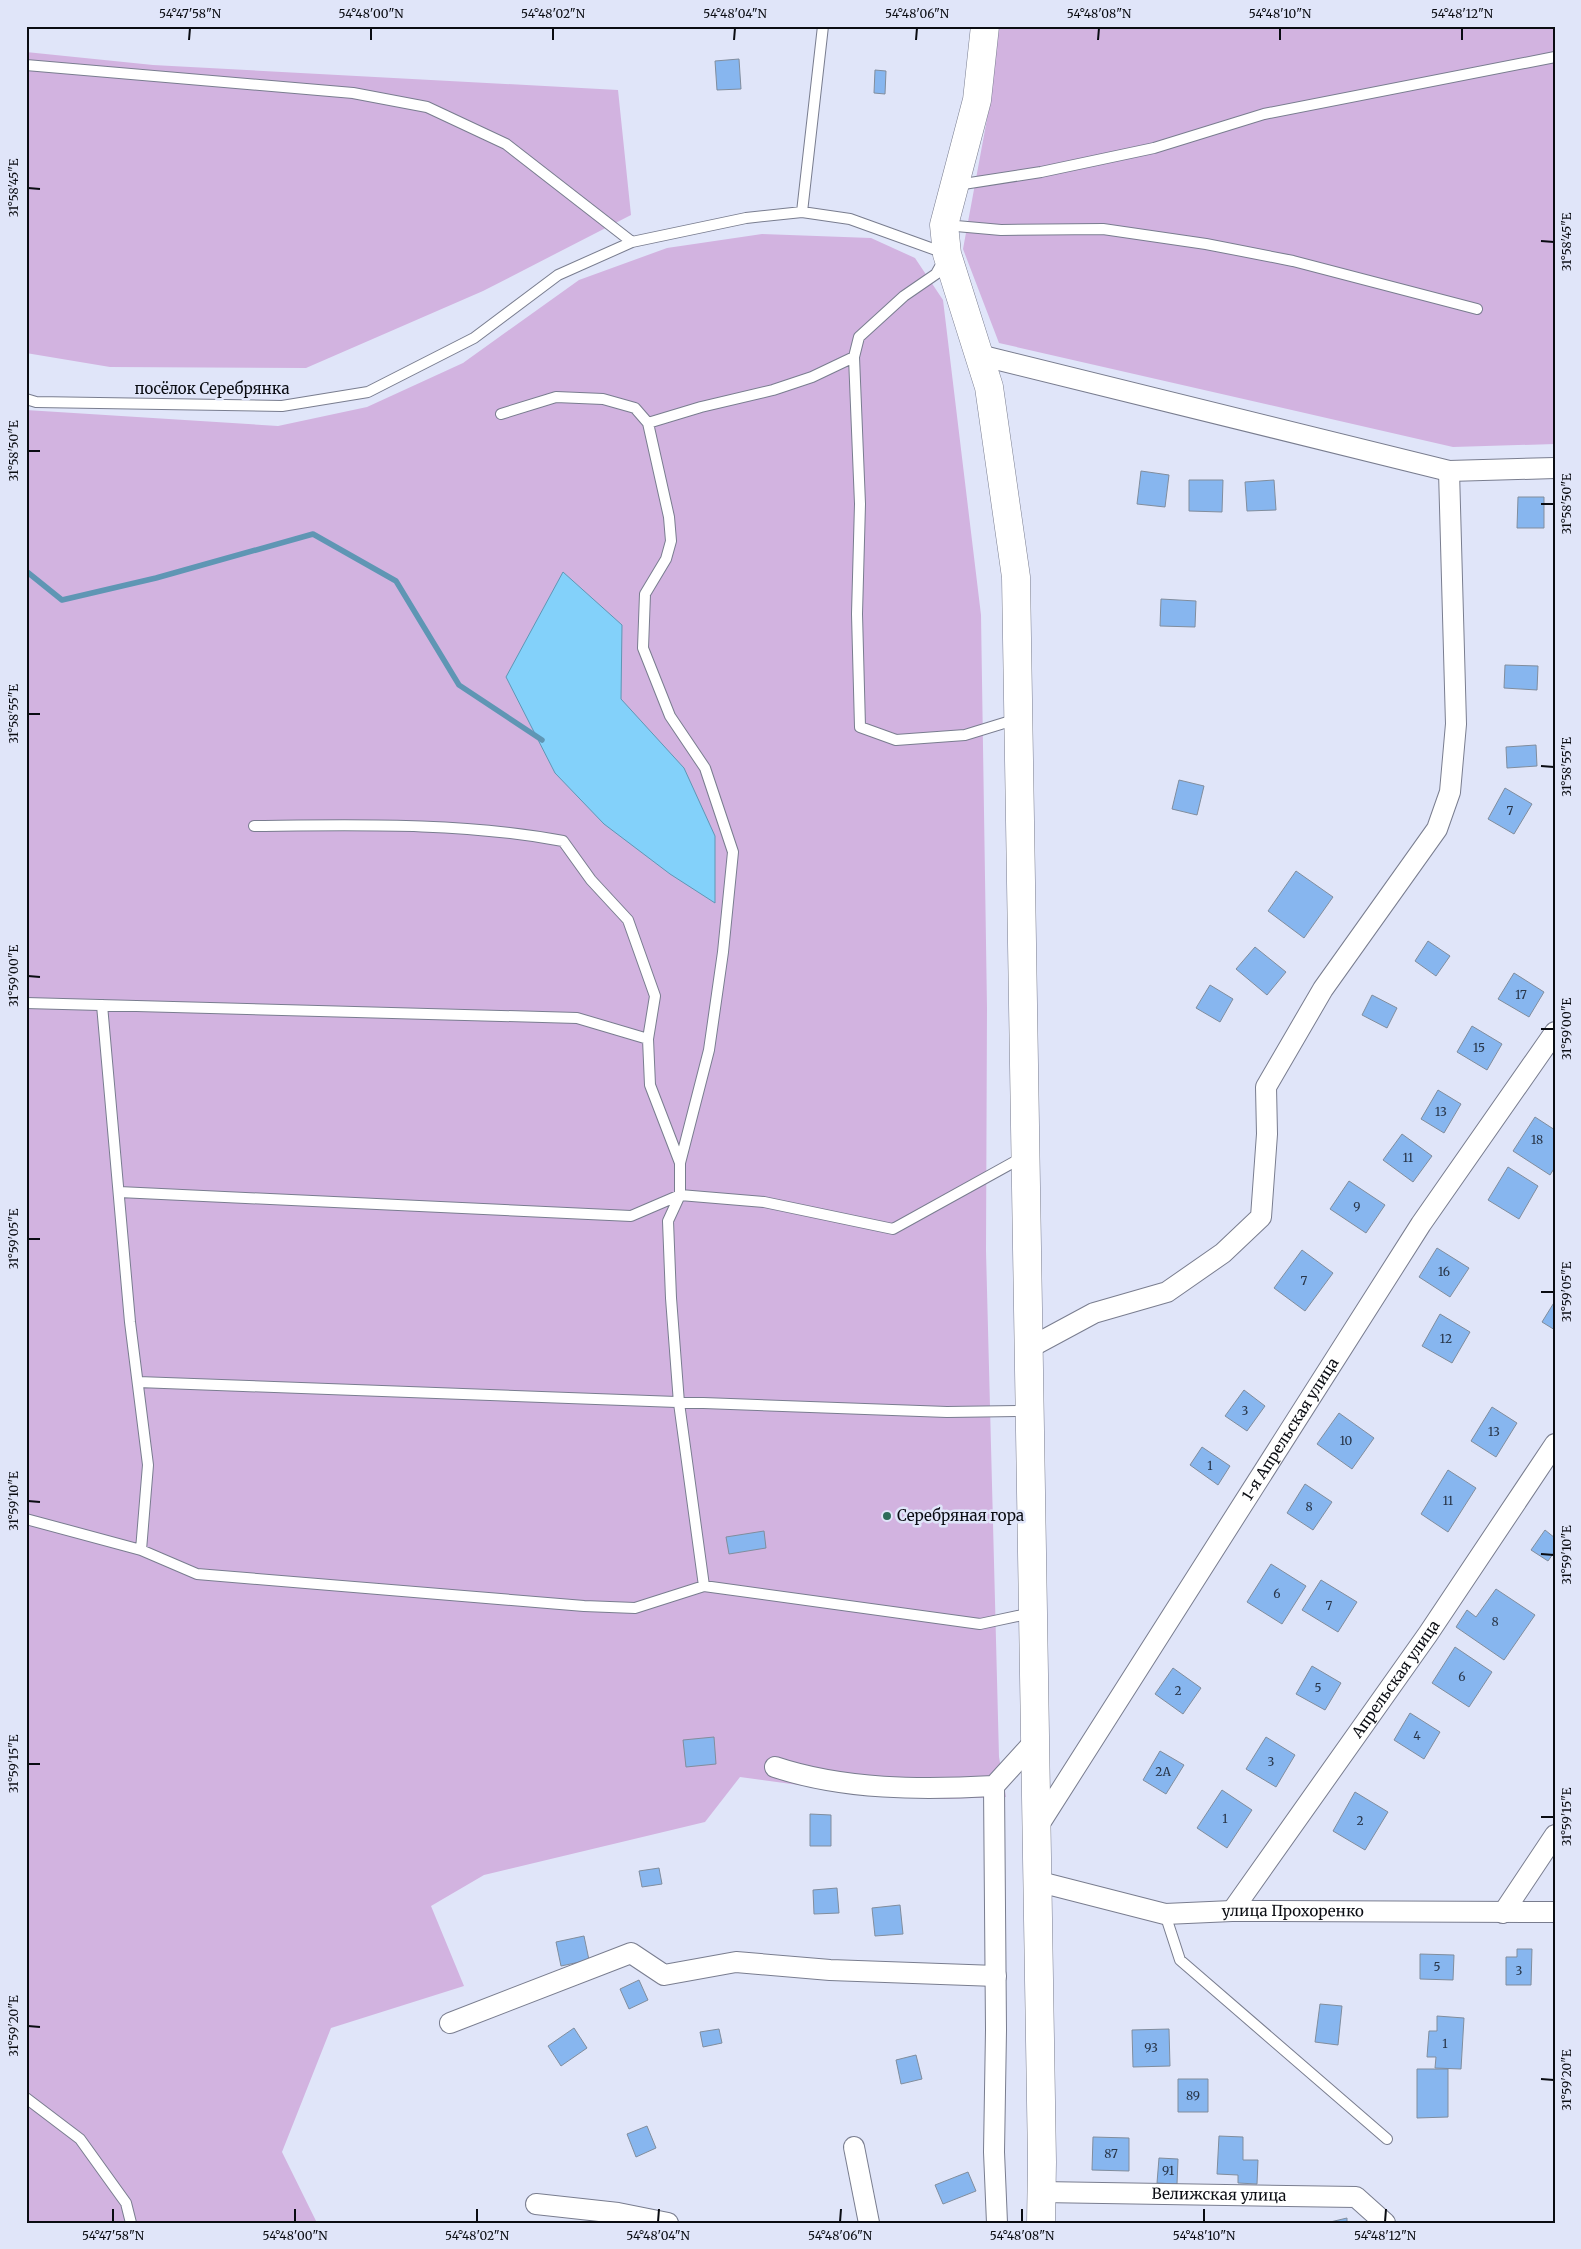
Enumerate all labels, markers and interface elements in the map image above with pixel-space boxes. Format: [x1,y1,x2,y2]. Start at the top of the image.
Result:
text: 54°47'58"N [159,6,222,21]
text: 54°48'00"N [338,6,404,21]
text: 54°48'02"N [521,6,586,21]
text: 54°48'04"N [703,6,767,21]
text: 54°48'06"N [885,6,950,21]
text: 54°48'08"N [1067,6,1132,21]
text: 54°48'10"N [1249,6,1312,21]
text: 54°48'12"N [1431,6,1494,21]
text: 31°58'45"E [6,158,21,217]
text: 31°58'45"E [1559,212,1574,271]
street label: посёлок Серебрянка [135,379,289,398]
text: 31°58'50"E [6,420,21,482]
text: 31°58'50"E [1559,473,1574,535]
text: 31°58'55"E [6,684,21,744]
text: 31°58'55"E [1559,737,1574,797]
house number: 7 [1507,803,1514,818]
text: 31°59'00"E [6,945,21,1007]
house number: 17 [1515,987,1527,1002]
text: 31°59'00"E [1559,998,1574,1060]
house number: 15 [1473,1040,1485,1055]
house number: 13 [1435,1104,1447,1119]
house number: 18 [1531,1132,1543,1147]
house number: 11 [1403,1150,1414,1165]
house number: 9 [1353,1199,1361,1214]
text: 31°59'05"E [6,1208,21,1269]
text: 31°59'05"E [1559,1261,1574,1322]
house number: 16 [1438,1264,1450,1279]
house number: 7 [1301,1273,1308,1288]
house number: 12 [1440,1331,1452,1346]
street label: 1-я Апрельская улица [1238,1354,1342,1504]
house number: 3 [1242,1403,1249,1418]
house number: 13 [1488,1424,1500,1439]
house number: 10 [1340,1433,1353,1448]
house number: 1 [1207,1458,1213,1473]
text: 31°59'10"E [6,1471,21,1531]
house number: 11 [1443,1493,1454,1508]
house number: 8 [1305,1499,1313,1514]
place label: Серебряная гора [897,1506,1024,1525]
marker: Серебряная гора [881,1510,893,1522]
text: 31°59'10"E [1559,1525,1574,1585]
house number: 6 [1273,1586,1281,1601]
house number: 7 [1326,1598,1333,1613]
house number: 8 [1491,1614,1499,1629]
street label: Апрельская улица [1347,1616,1444,1742]
house number: 6 [1458,1669,1466,1684]
house number: 5 [1314,1680,1322,1695]
house number: 2 [1174,1683,1182,1698]
house number: 4 [1413,1728,1421,1743]
text: 31°59'15"E [6,1734,21,1793]
house number: 3 [1268,1754,1275,1769]
house number: 2А [1155,1764,1171,1779]
text: 31°59'15"E [1559,1787,1574,1846]
house number: 1 [1222,1811,1228,1826]
house number: 2 [1356,1813,1364,1828]
street label: улица Прохоренко [1221,1901,1364,1920]
house number: 5 [1433,1959,1441,1974]
house number: 3 [1516,1963,1523,1978]
text: 31°59'20"E [6,1995,21,2057]
house number: 1 [1442,2036,1448,2051]
house number: 93 [1144,2040,1158,2055]
text: 31°59'20"E [1559,2049,1574,2111]
house number: 89 [1186,2088,1200,2103]
house number: 87 [1104,2146,1118,2161]
house number: 91 [1162,2163,1175,2178]
street label: Велижская улица [1151,2184,1287,2205]
text: 54°47'58"N [82,2228,145,2243]
text: 54°48'00"N [262,2228,328,2243]
text: 54°48'02"N [445,2228,510,2243]
text: 54°48'04"N [626,2228,690,2243]
text: 54°48'06"N [808,2228,873,2243]
text: 54°48'08"N [990,2228,1055,2243]
text: 54°48'10"N [1173,2228,1236,2243]
text: 54°48'12"N [1354,2228,1417,2243]

